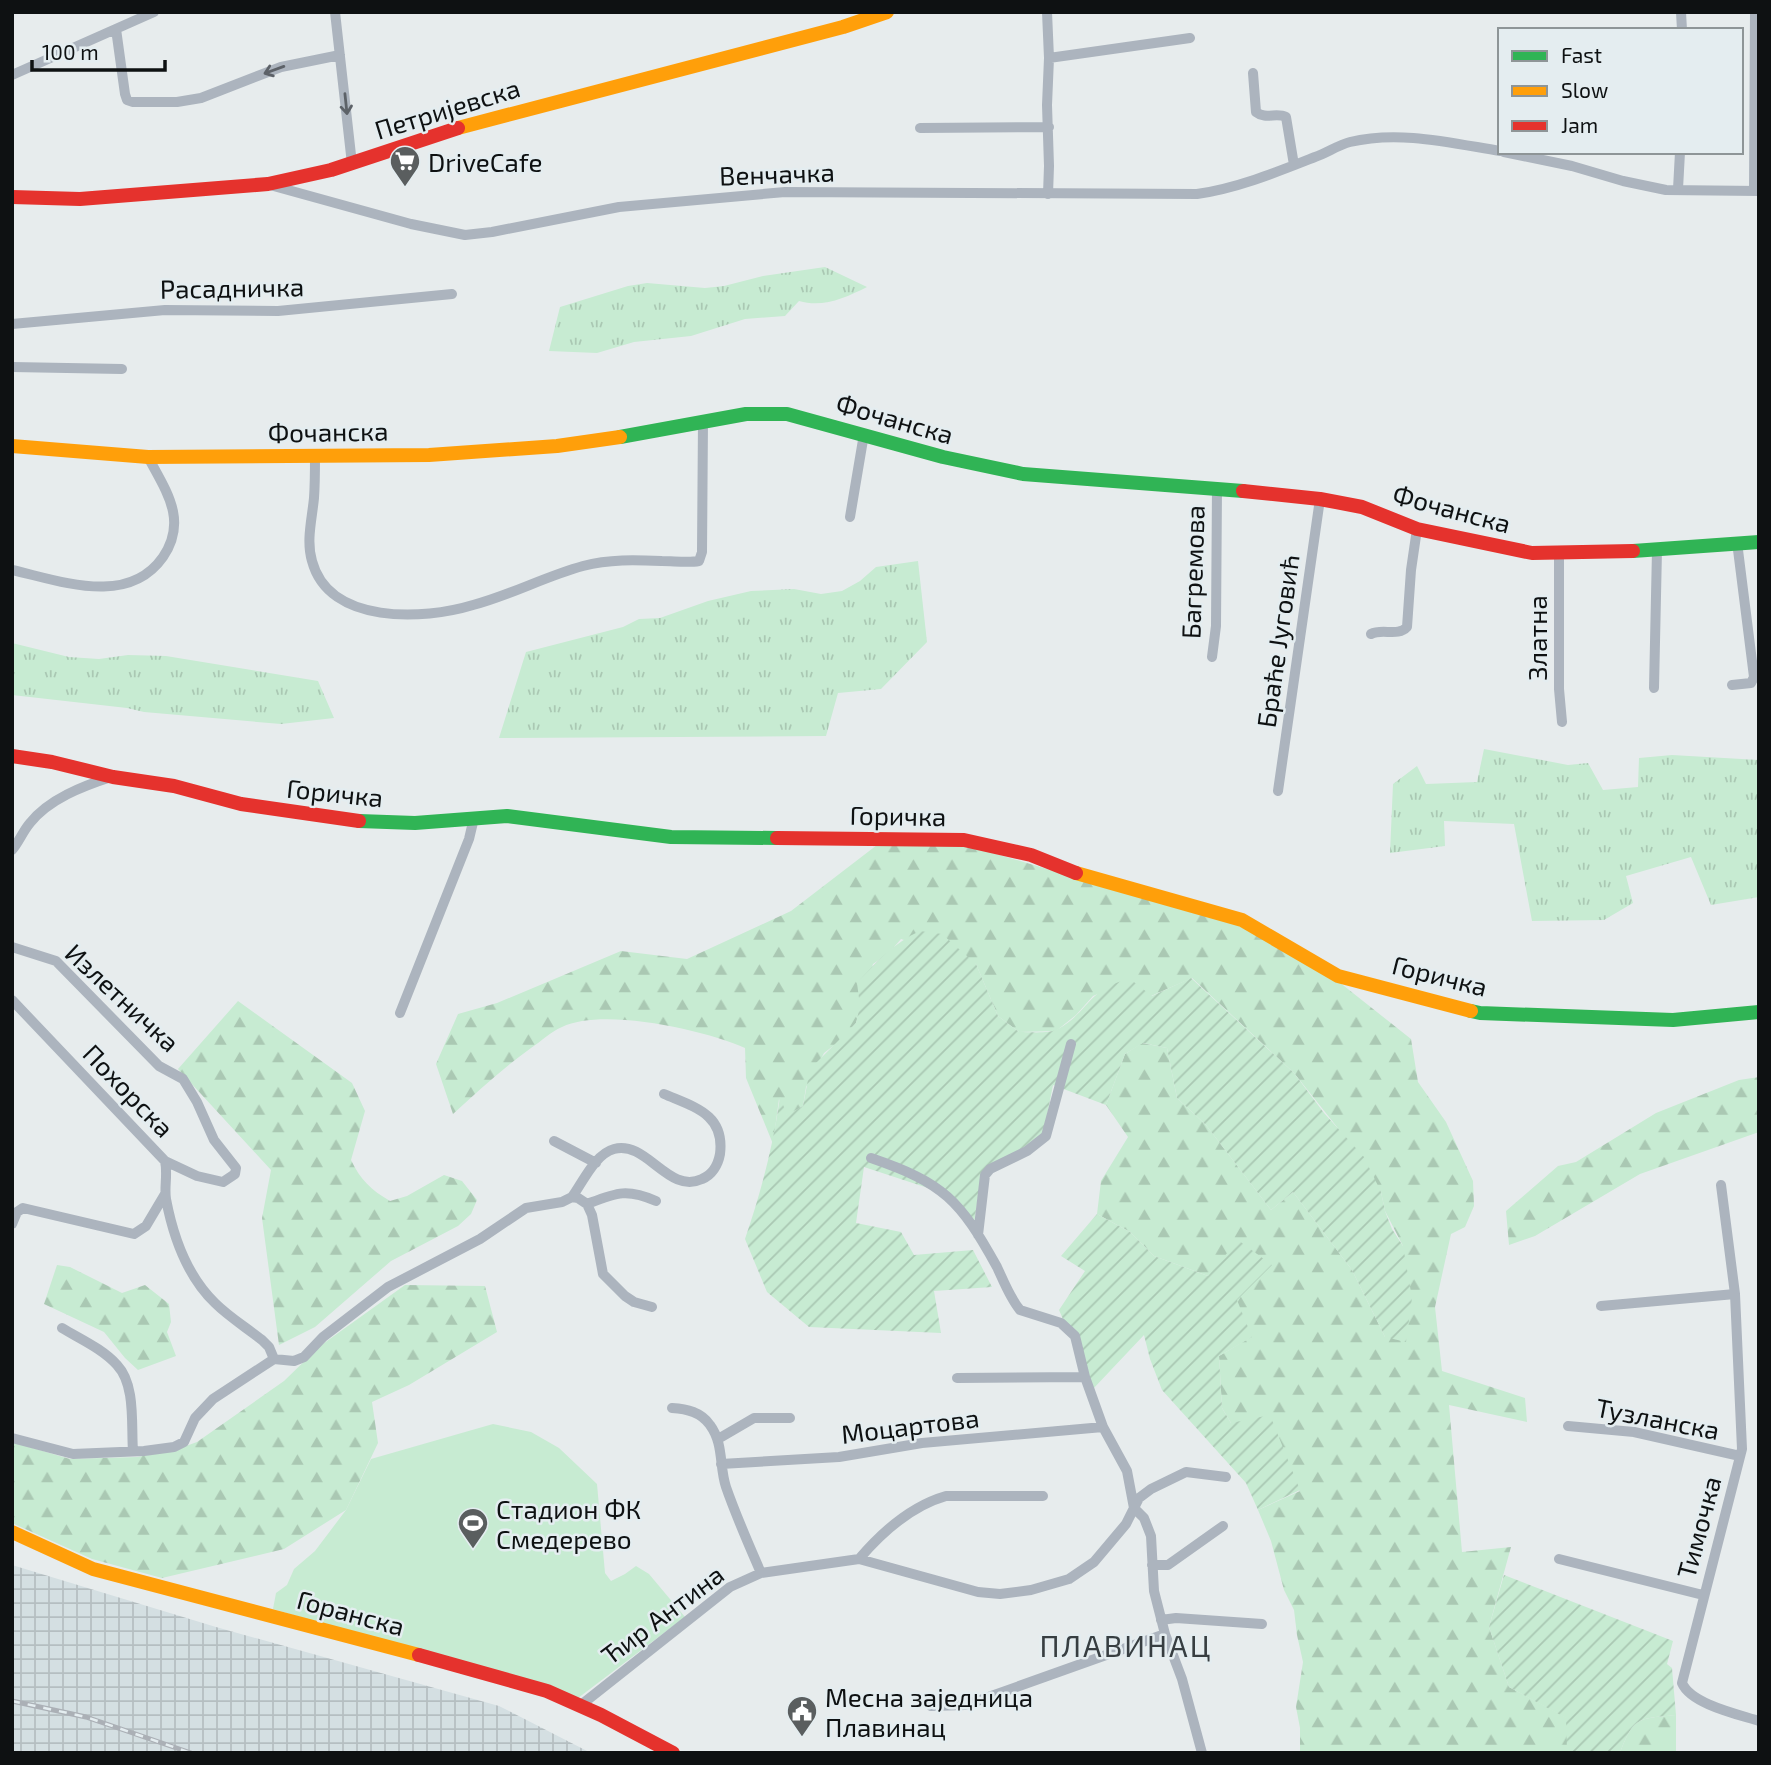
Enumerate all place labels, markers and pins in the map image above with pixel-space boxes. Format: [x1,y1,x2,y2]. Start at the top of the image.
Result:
supermarket icon: DriveCafe [388,144,422,188]
place label: DriveCafe [428,146,542,177]
place label: Стадион ФК Смедерево [496,1493,641,1554]
sports icon: Стадион ФК Смедерево [456,1506,490,1550]
place label: Месна заједница Плавинац [825,1681,1033,1742]
public building icon: Месна заједница Плавинац [785,1694,819,1738]

